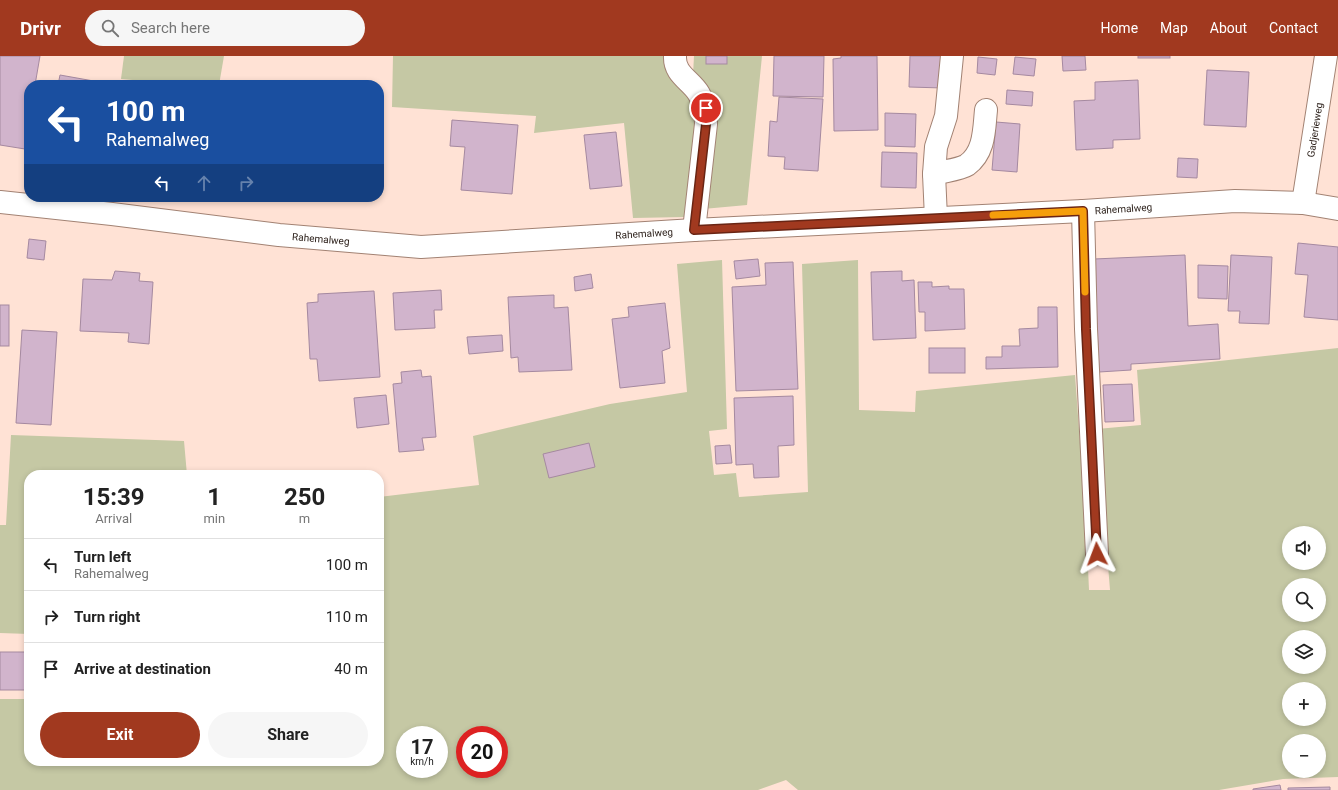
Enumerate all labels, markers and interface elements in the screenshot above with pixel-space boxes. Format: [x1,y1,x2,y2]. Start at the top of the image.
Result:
search box [85,10,365,46]
text: Drivr [20,17,61,40]
icon: search [99,17,121,39]
text: Search here [131,19,210,37]
text: Home [1100,20,1138,36]
text: Map [1160,20,1188,36]
text: About [1210,20,1247,36]
text: Contact [1269,20,1318,36]
pin [689,91,723,125]
text: 100 m [106,95,185,128]
icon: left [40,96,92,148]
icon: arrive [695,97,717,119]
street label: Gadjerieweg [1305,102,1325,158]
text: Rahemalweg [106,129,209,150]
icon: left [151,172,173,194]
icon: ahead [193,172,215,194]
icon: right [235,172,257,194]
street label: Rahemalweg [1094,201,1153,216]
street label: Rahemalweg [615,226,673,241]
street label: Rahemalweg [292,231,350,247]
text: 15:39 [83,483,145,511]
text: 1 [207,483,221,511]
text: 250 [284,483,325,511]
text: Arrival [95,511,132,526]
text: min [203,511,225,526]
text: m [299,511,310,526]
map controls [1282,526,1326,778]
button: sound [1282,526,1326,570]
position arrow [1076,533,1118,575]
text: Turn left [74,548,131,566]
icon: left [40,554,62,576]
text: 100 m [326,556,368,574]
text: Rahemalweg [74,566,149,581]
button: search [1282,578,1326,622]
icon: right [40,606,62,628]
text: Turn right [74,608,140,626]
text: 110 m [326,608,368,626]
button: layers [1282,630,1326,674]
icon: arrive [40,658,62,680]
text: Arrive at destination [74,660,211,678]
text: 40 m [334,660,368,678]
button: + [1282,682,1326,726]
button: Exit [40,712,200,758]
button: Share [208,712,368,758]
speed limit sign: 20 [456,726,508,778]
button: − [1282,734,1326,778]
text: 17 [411,735,433,759]
text: km/h [410,756,434,767]

